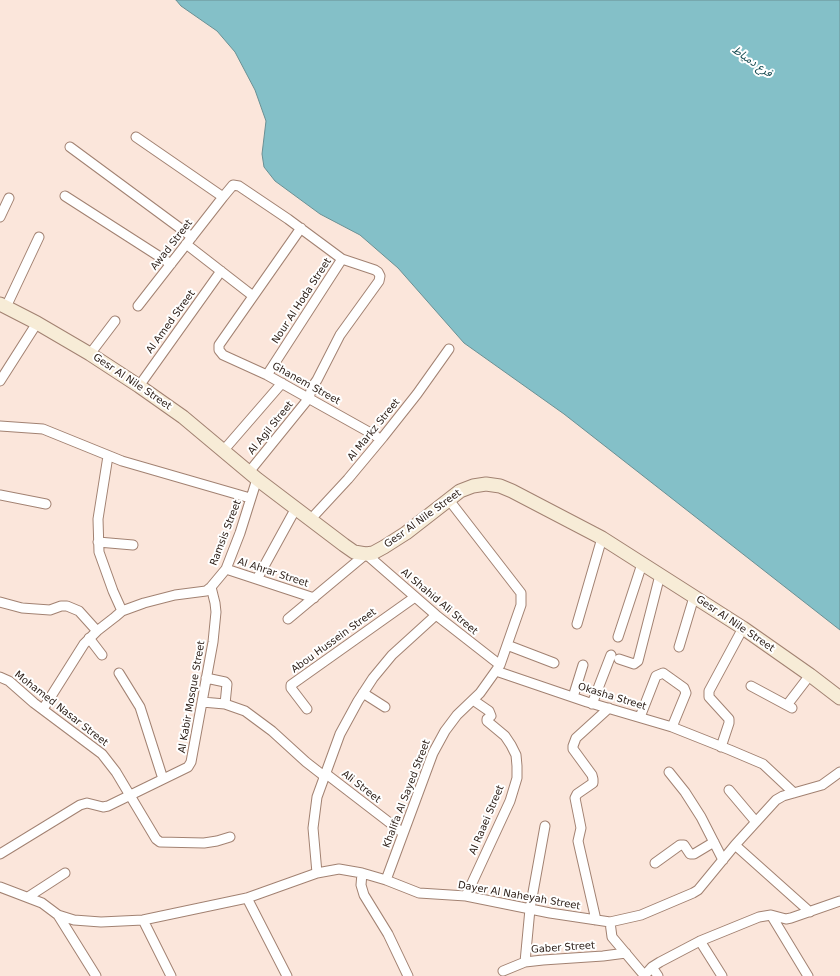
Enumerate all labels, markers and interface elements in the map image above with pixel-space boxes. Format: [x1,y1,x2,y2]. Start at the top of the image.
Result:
water label: فرع دمياط [730,44,774,80]
street label: Awad Street [149,217,195,273]
street label: Nour Al Hoda Street [270,256,334,346]
street label: Al Amed Street [144,288,198,356]
street label: Gesr Al Nile Street [91,351,173,413]
street label: Ghanem Street [270,360,342,408]
street label: Al Markz Street [345,397,403,463]
street label: Al Agil Street [246,399,296,457]
street label: Gesr Al Nile Street [382,487,464,551]
street label: Ramsis Street [208,498,244,568]
street label: Al Ahrar Street [236,556,310,590]
street label: Al Shahid Ali Street [398,566,480,638]
street label: Gesr Al Nile Street [694,593,776,655]
street label: Abou Hussein Street [289,606,379,676]
street label: Al Kabir Mosque Street [176,640,208,754]
street label: Mohamed Nasar Street [12,669,110,749]
street label: Okasha Street [576,681,648,713]
street label: Khalifa Al Sayed Street [381,738,433,850]
street label: Ali Street [339,768,383,806]
street label: Al Raaei Street [467,783,507,857]
street label: Dayer Al Naheyah Street [457,879,581,913]
street label: Gaber Street [531,940,595,956]

